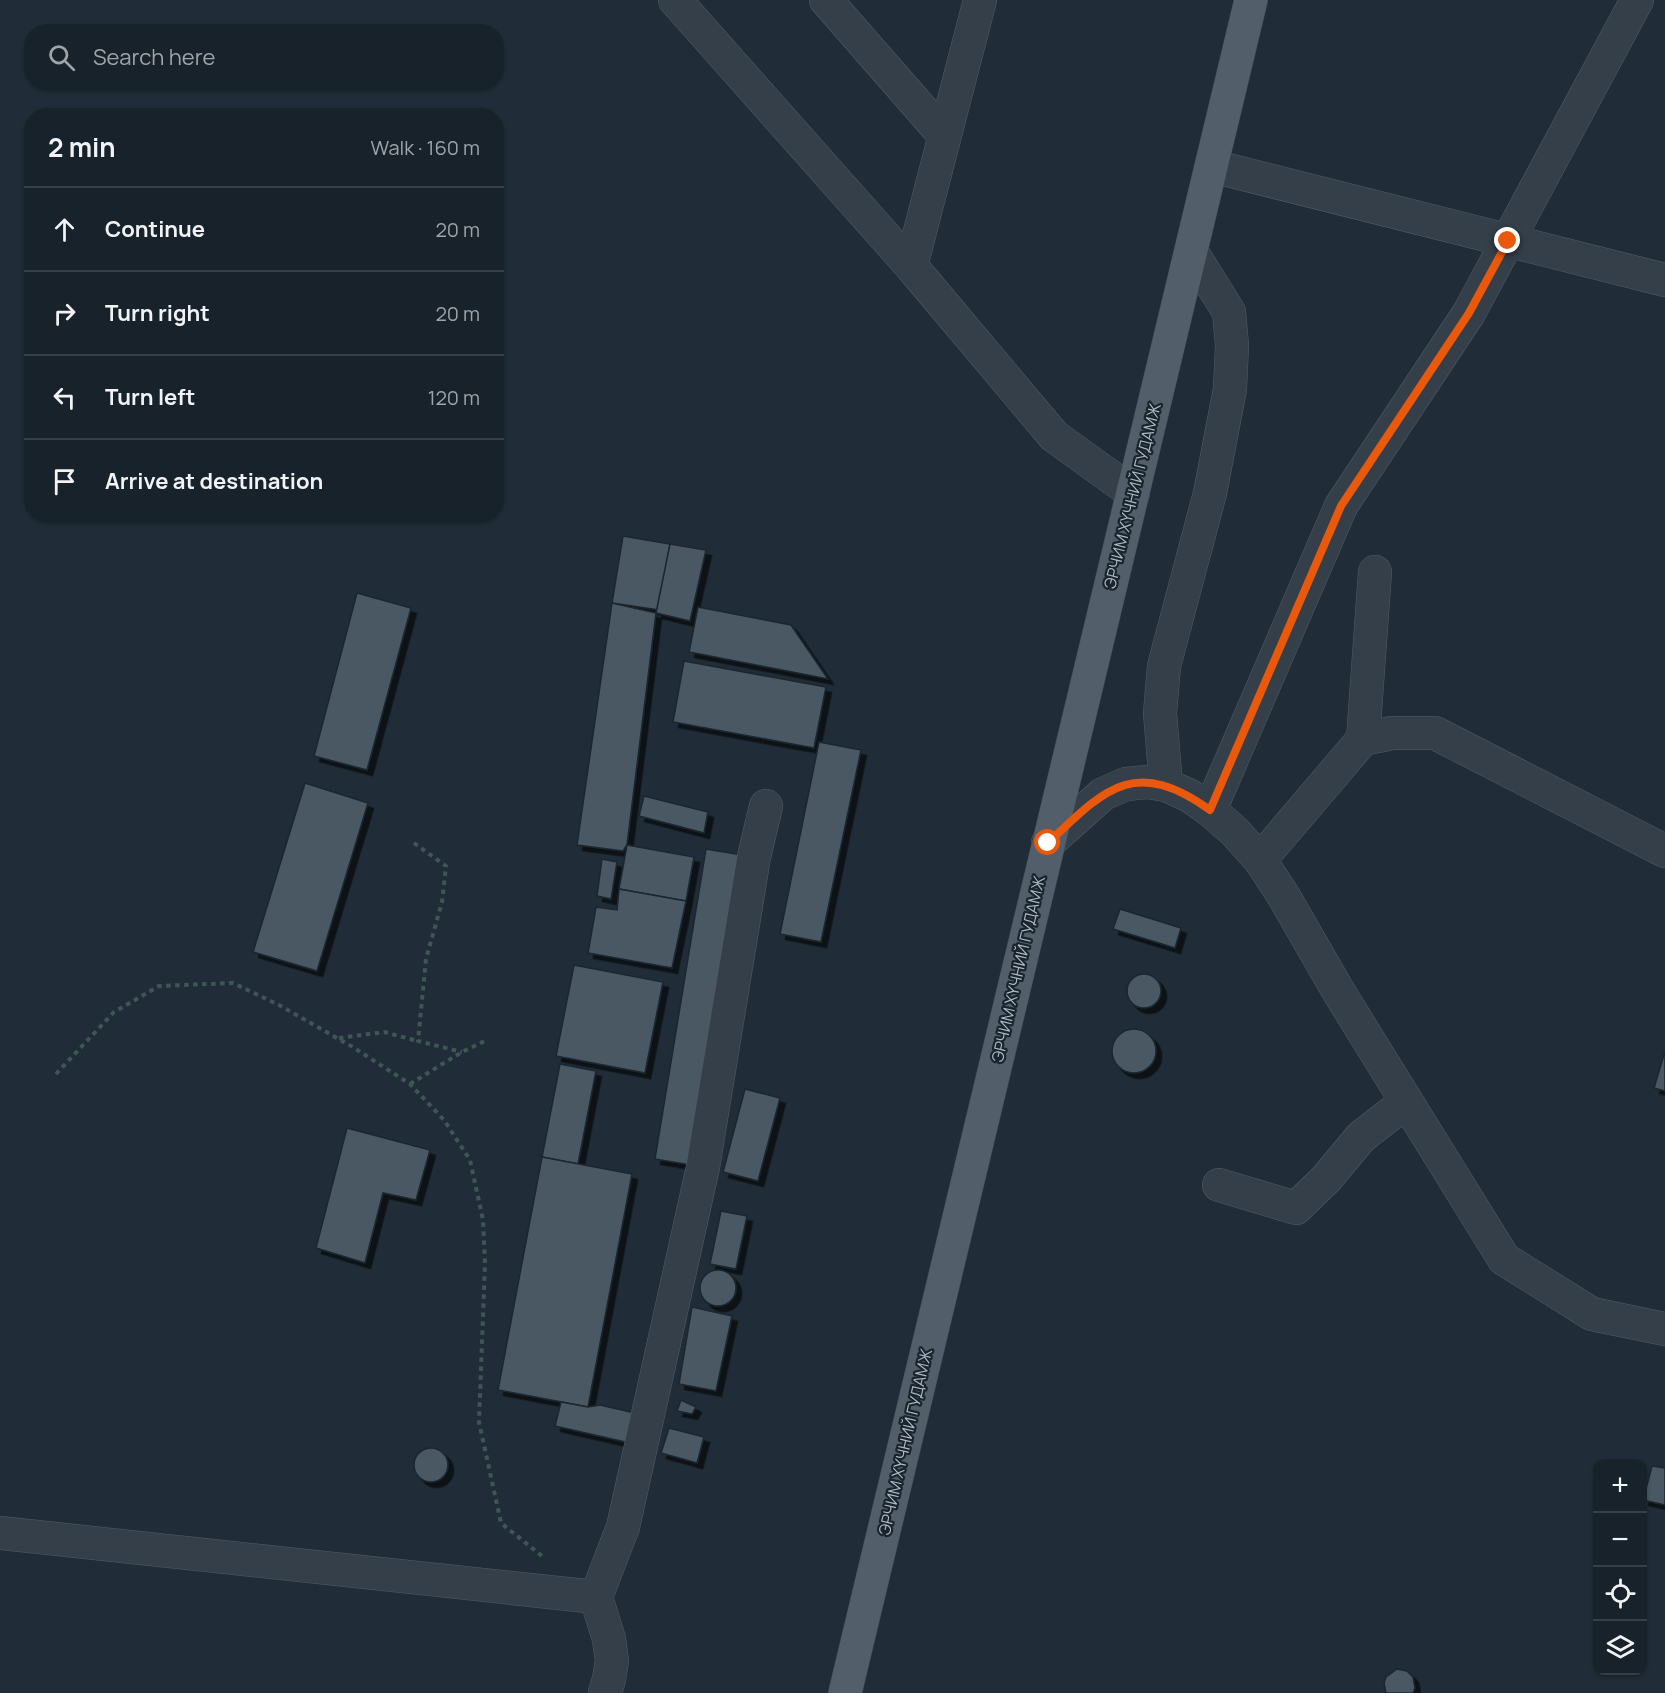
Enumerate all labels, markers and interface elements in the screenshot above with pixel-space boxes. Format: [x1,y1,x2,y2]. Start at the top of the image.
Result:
search box [24,24,504,90]
icon: search [45,41,78,74]
text: Search here [93,42,215,72]
text: 2 min [48,129,116,165]
text: Walk · 160 m [371,134,480,161]
icon: ahead [48,213,81,246]
text: Continue [105,214,205,244]
text: 20 m [435,216,480,243]
route end [1494,227,1520,253]
icon: right [48,297,81,330]
text: Turn right [105,298,210,328]
text: 20 m [435,300,480,327]
icon: left [48,381,81,414]
text: Turn left [105,382,195,412]
text: 120 m [428,384,480,411]
street label: ЭРЧИМ ХҮЧНИЙ ГУДАМЖ [1098,400,1166,591]
icon: arrive [48,465,81,498]
text: Arrive at destination [105,466,323,496]
route start [1034,829,1060,855]
street label: ЭРЧИМ ХҮЧНИЙ ГУДАМЖ [986,873,1050,1064]
street label: ЭРЧИМ ХҮЧНИЙ ГУДАМЖ [873,1346,937,1537]
map controls [1593,1459,1647,1675]
button: + [1593,1459,1647,1513]
button: − [1593,1513,1647,1567]
button: locate [1593,1567,1647,1621]
button: layers [1593,1621,1647,1675]

